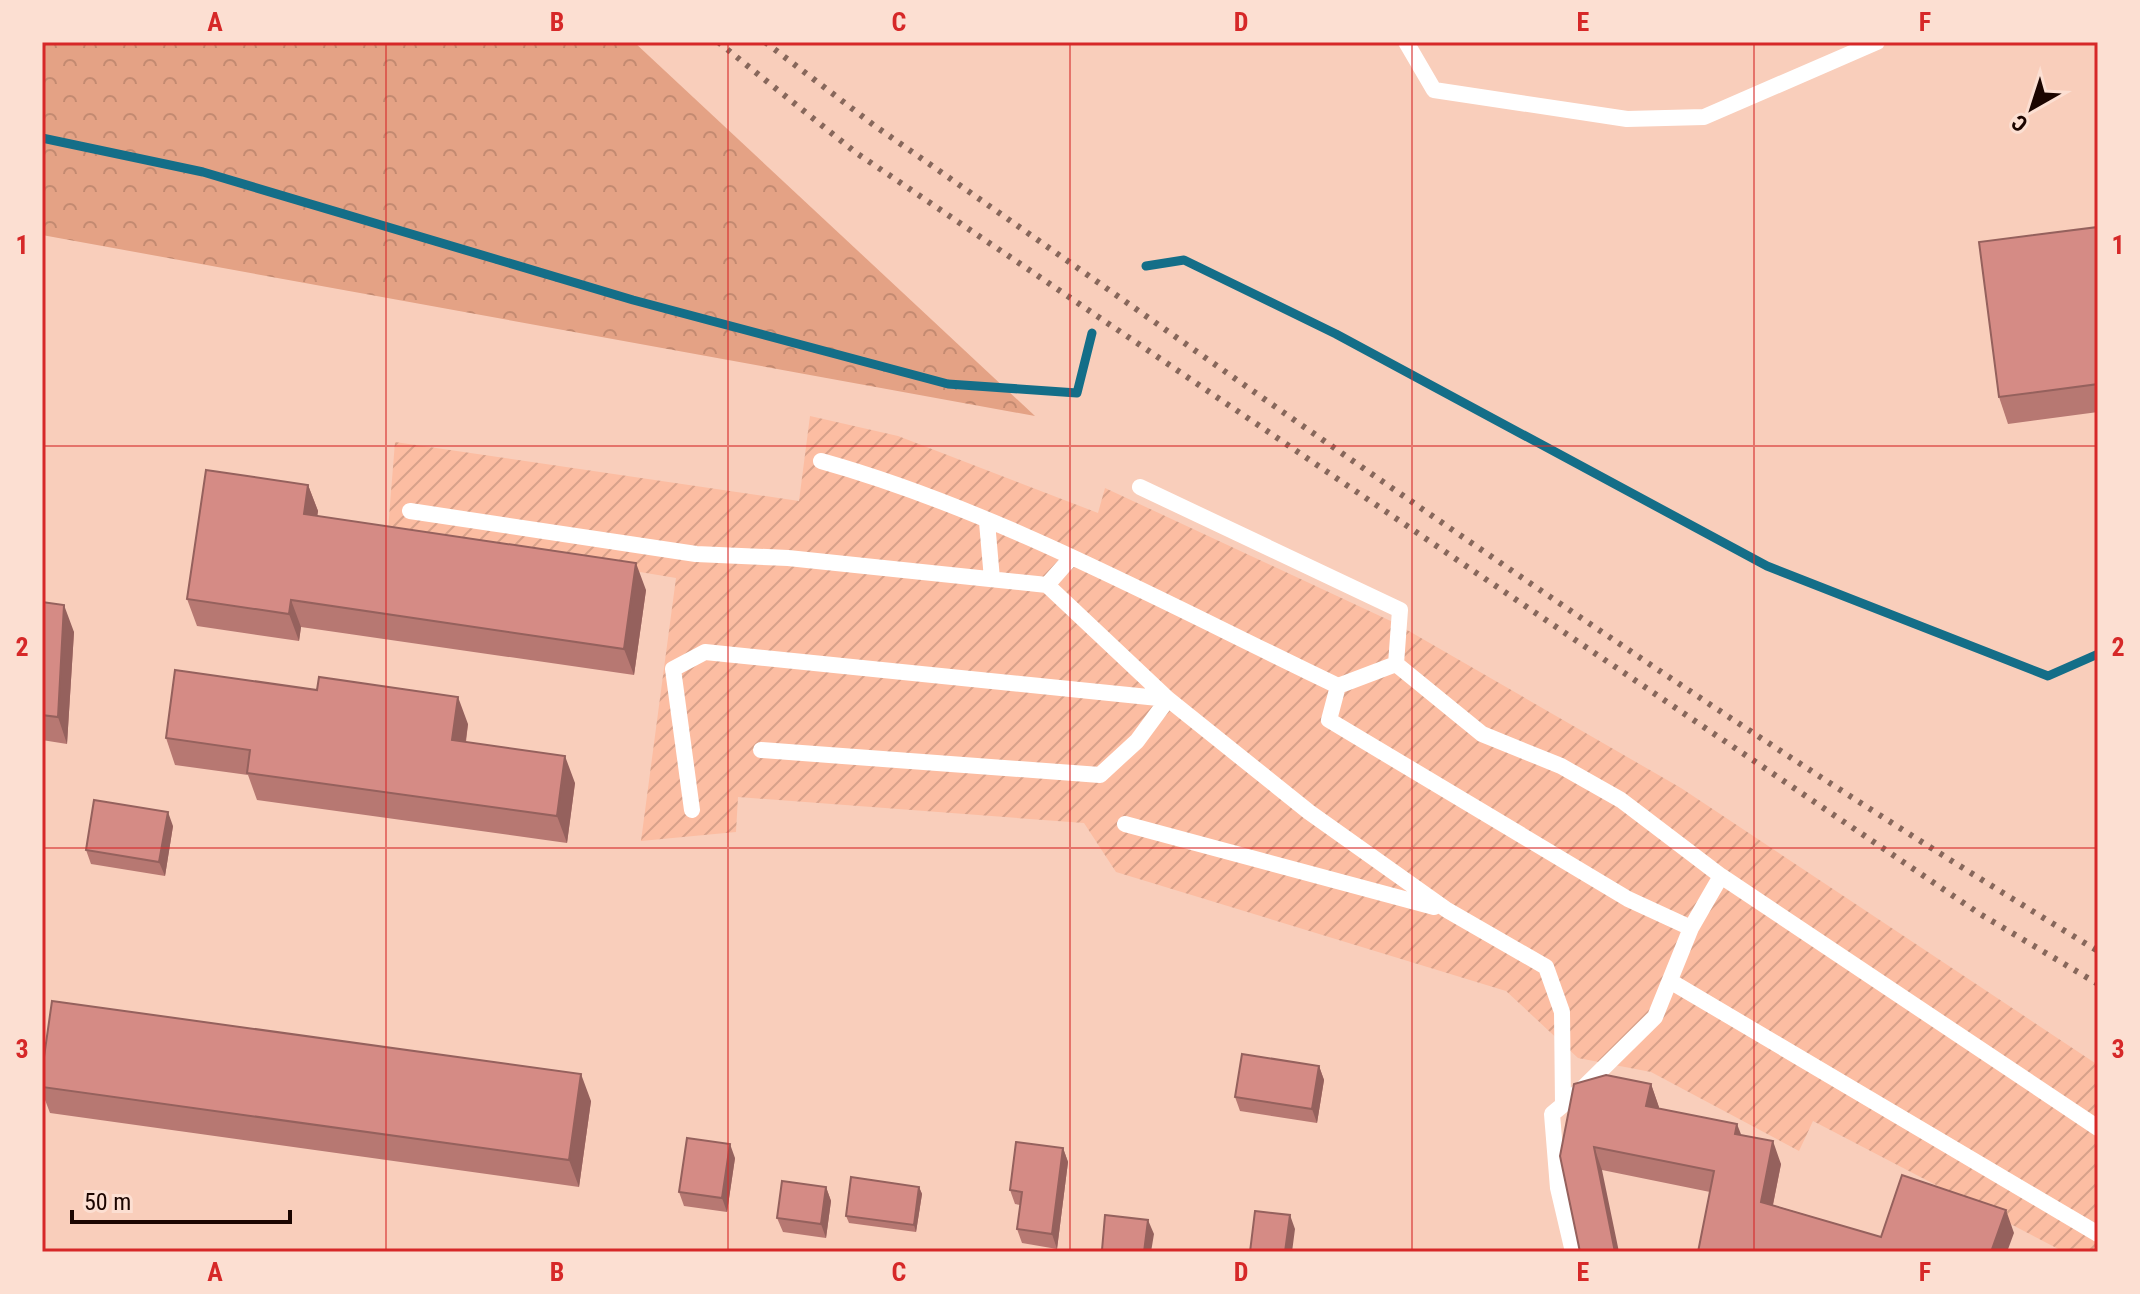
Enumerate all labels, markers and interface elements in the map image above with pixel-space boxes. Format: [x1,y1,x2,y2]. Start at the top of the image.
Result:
text: A [207,7,223,37]
text: B [550,7,564,37]
text: C [892,7,907,37]
text: D [1234,7,1248,37]
text: E [1577,7,1590,37]
text: F [1919,7,1931,37]
north arrow [1992,68,2072,148]
text: С [2007,109,2032,137]
text: 1 [15,230,29,260]
text: 1 [2111,230,2125,260]
text: 2 [15,632,29,662]
text: 2 [2111,632,2125,662]
text: 3 [15,1034,29,1064]
text: 3 [2111,1034,2125,1064]
scale bar [72,1174,290,1224]
text: 50 m [84,1188,131,1216]
text: A [207,1257,223,1287]
text: B [550,1257,564,1287]
text: C [892,1257,907,1287]
text: D [1234,1257,1248,1287]
text: E [1577,1257,1590,1287]
text: F [1919,1257,1931,1287]

